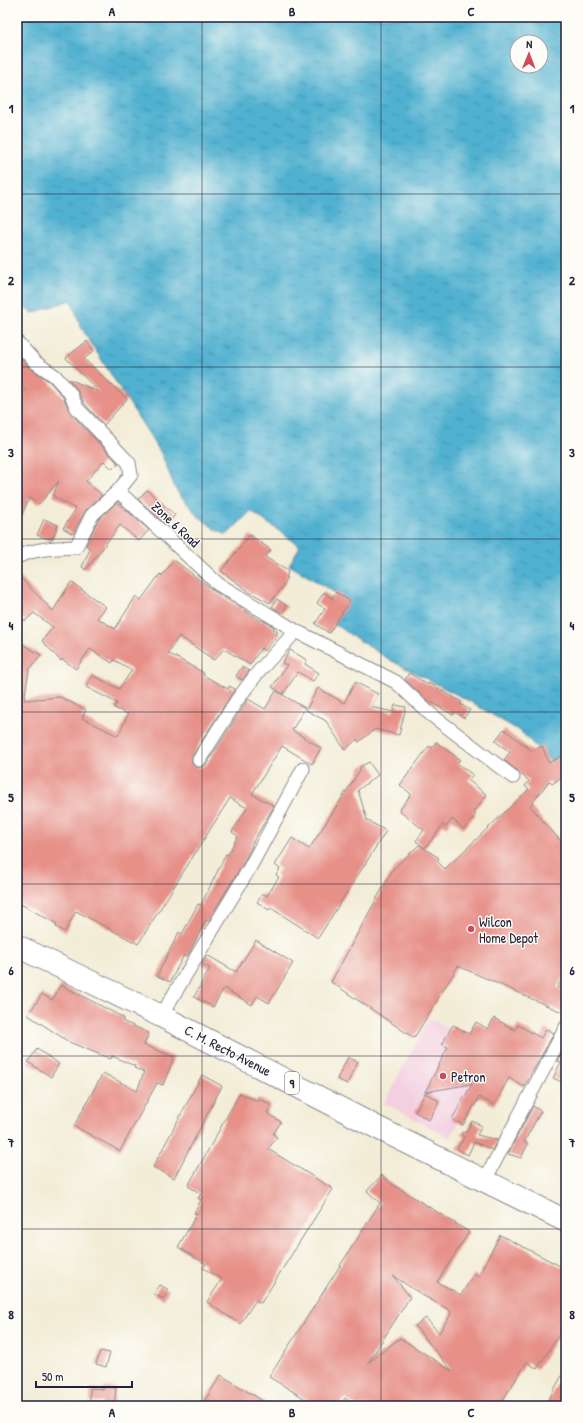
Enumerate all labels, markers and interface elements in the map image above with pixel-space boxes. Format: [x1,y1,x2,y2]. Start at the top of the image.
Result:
text: A [109,2,116,20]
text: B [289,2,296,20]
text: C [467,2,475,20]
north arrow [509,34,549,74]
text: N [526,37,532,51]
text: 1 [9,99,14,117]
text: 1 [570,99,575,117]
text: 2 [8,271,15,289]
text: 2 [569,271,576,289]
text: 3 [8,443,14,461]
text: 3 [569,443,575,461]
street label: Zone 6 Road [148,497,205,552]
text: 4 [9,616,14,634]
text: 4 [570,616,575,634]
text: 5 [8,788,14,806]
text: 5 [569,788,575,806]
place label: Wilcon Home Depot [479,912,538,948]
marker: Wilcon Home Depot [466,924,476,934]
text: 6 [8,961,14,979]
text: 6 [569,961,575,979]
street label: C. M. Recto Avenue [181,1020,275,1080]
place label: Petron [451,1067,485,1086]
marker: Petron [438,1071,448,1081]
road number: 9 [285,1072,299,1094]
text: 7 [7,1133,15,1151]
text: 7 [568,1133,576,1151]
text: 8 [8,1305,14,1323]
text: 8 [569,1305,575,1323]
scale bar [36,1363,132,1389]
text: 50 m [42,1368,63,1385]
text: A [109,1403,116,1421]
text: B [289,1403,296,1421]
text: C [467,1403,475,1421]

